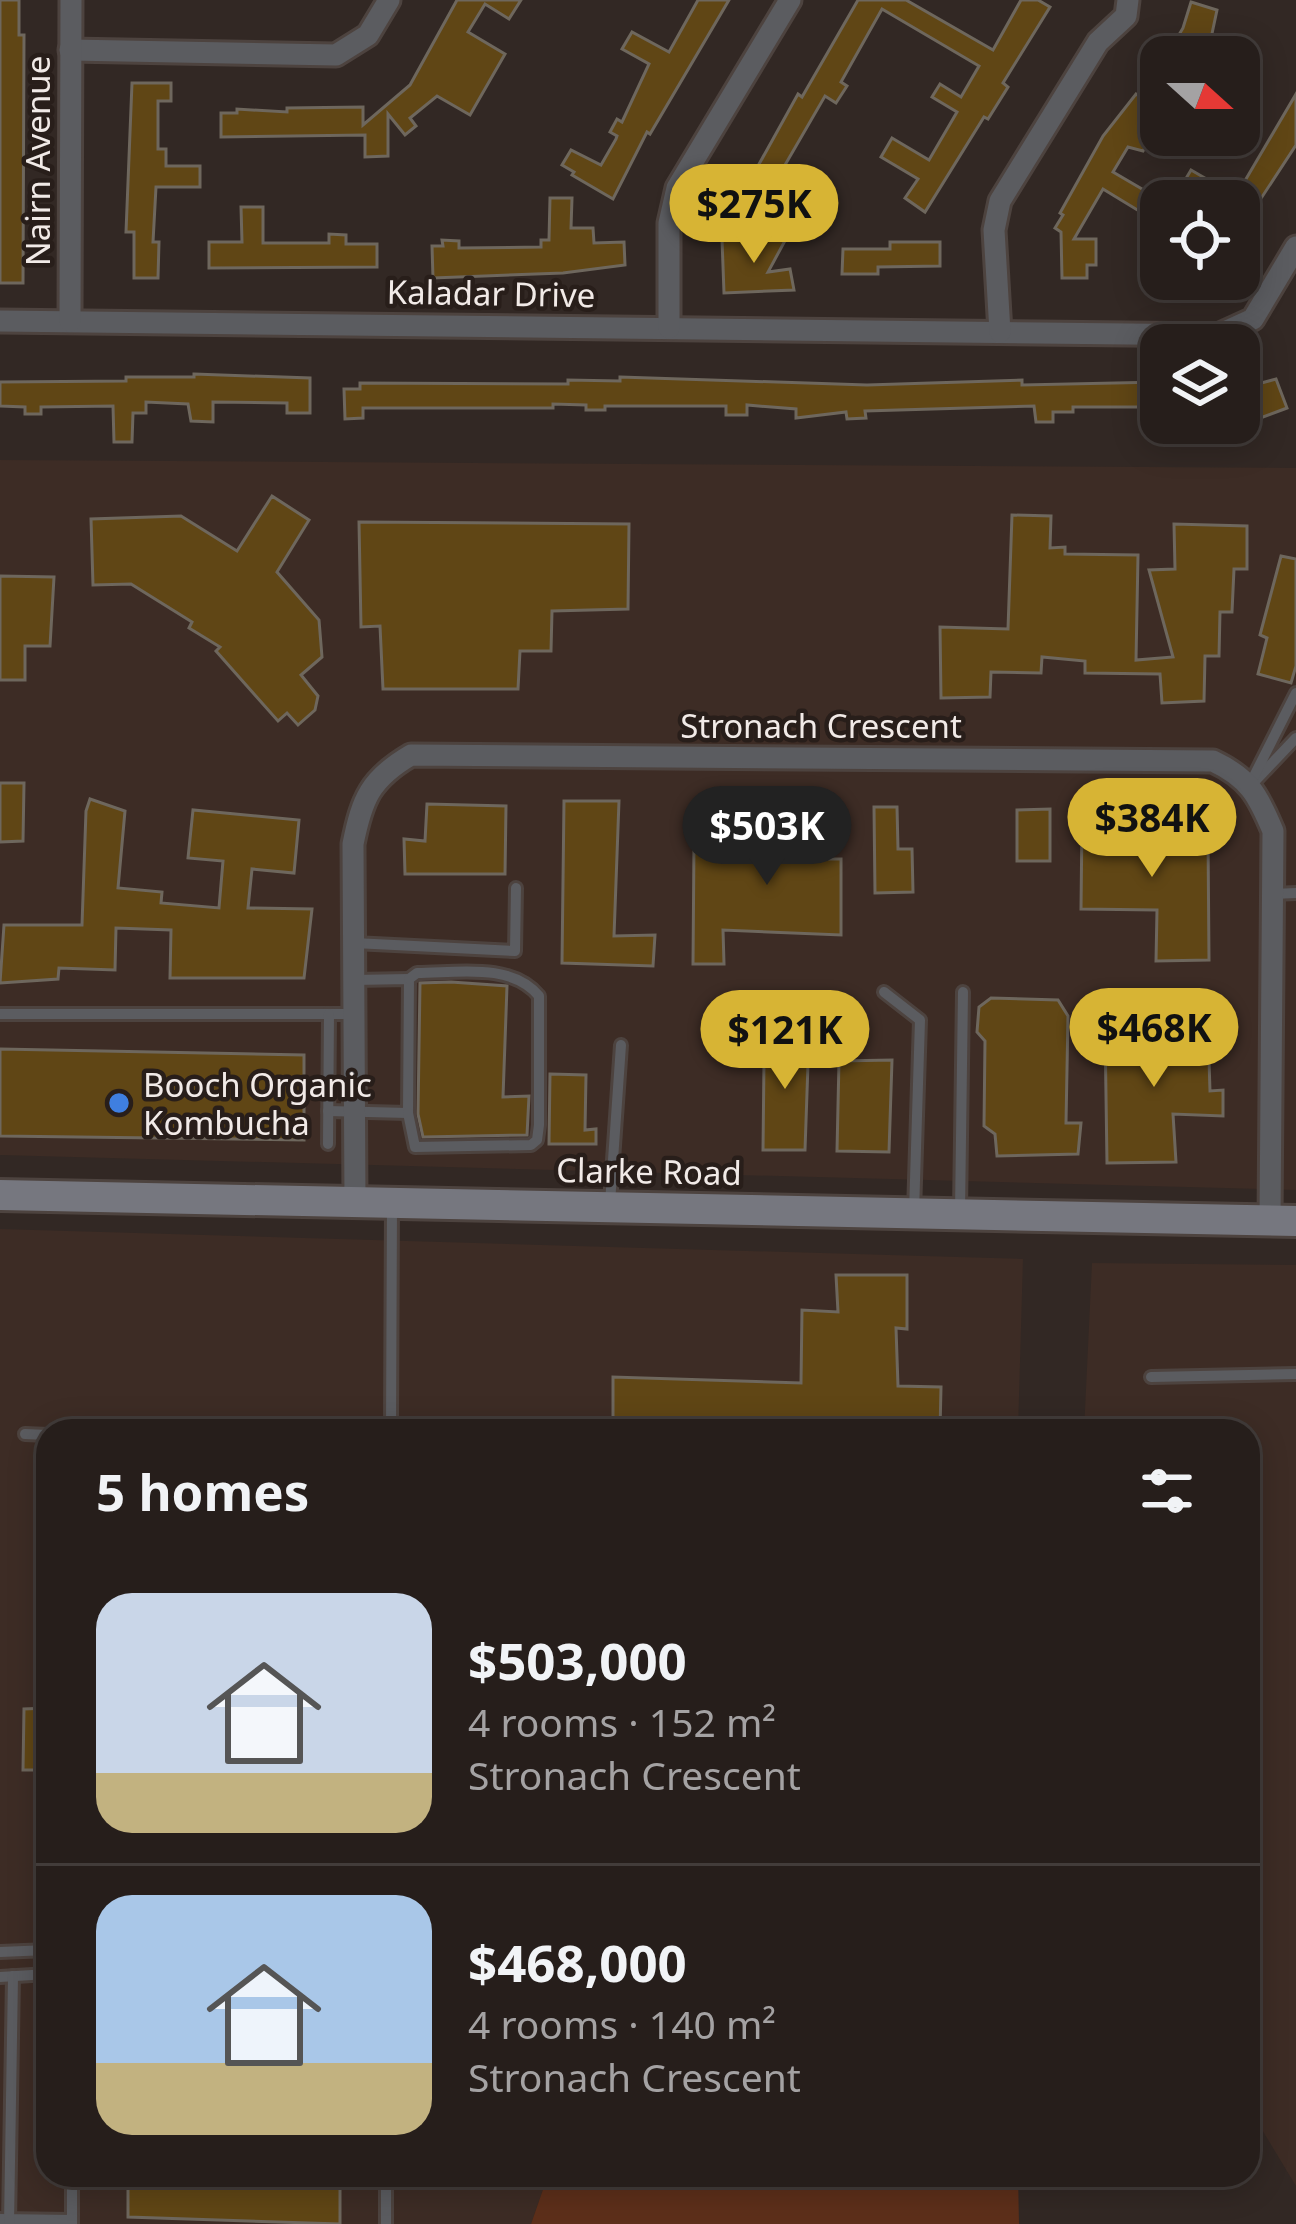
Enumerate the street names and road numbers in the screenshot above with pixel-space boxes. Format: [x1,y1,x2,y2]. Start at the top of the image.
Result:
street label: Nairn Avenue [15,56,60,266]
street label: Kaladar Drive [386,269,596,317]
street label: Stronach Crescent [680,703,962,748]
street label: Clarke Road [556,1147,742,1195]

